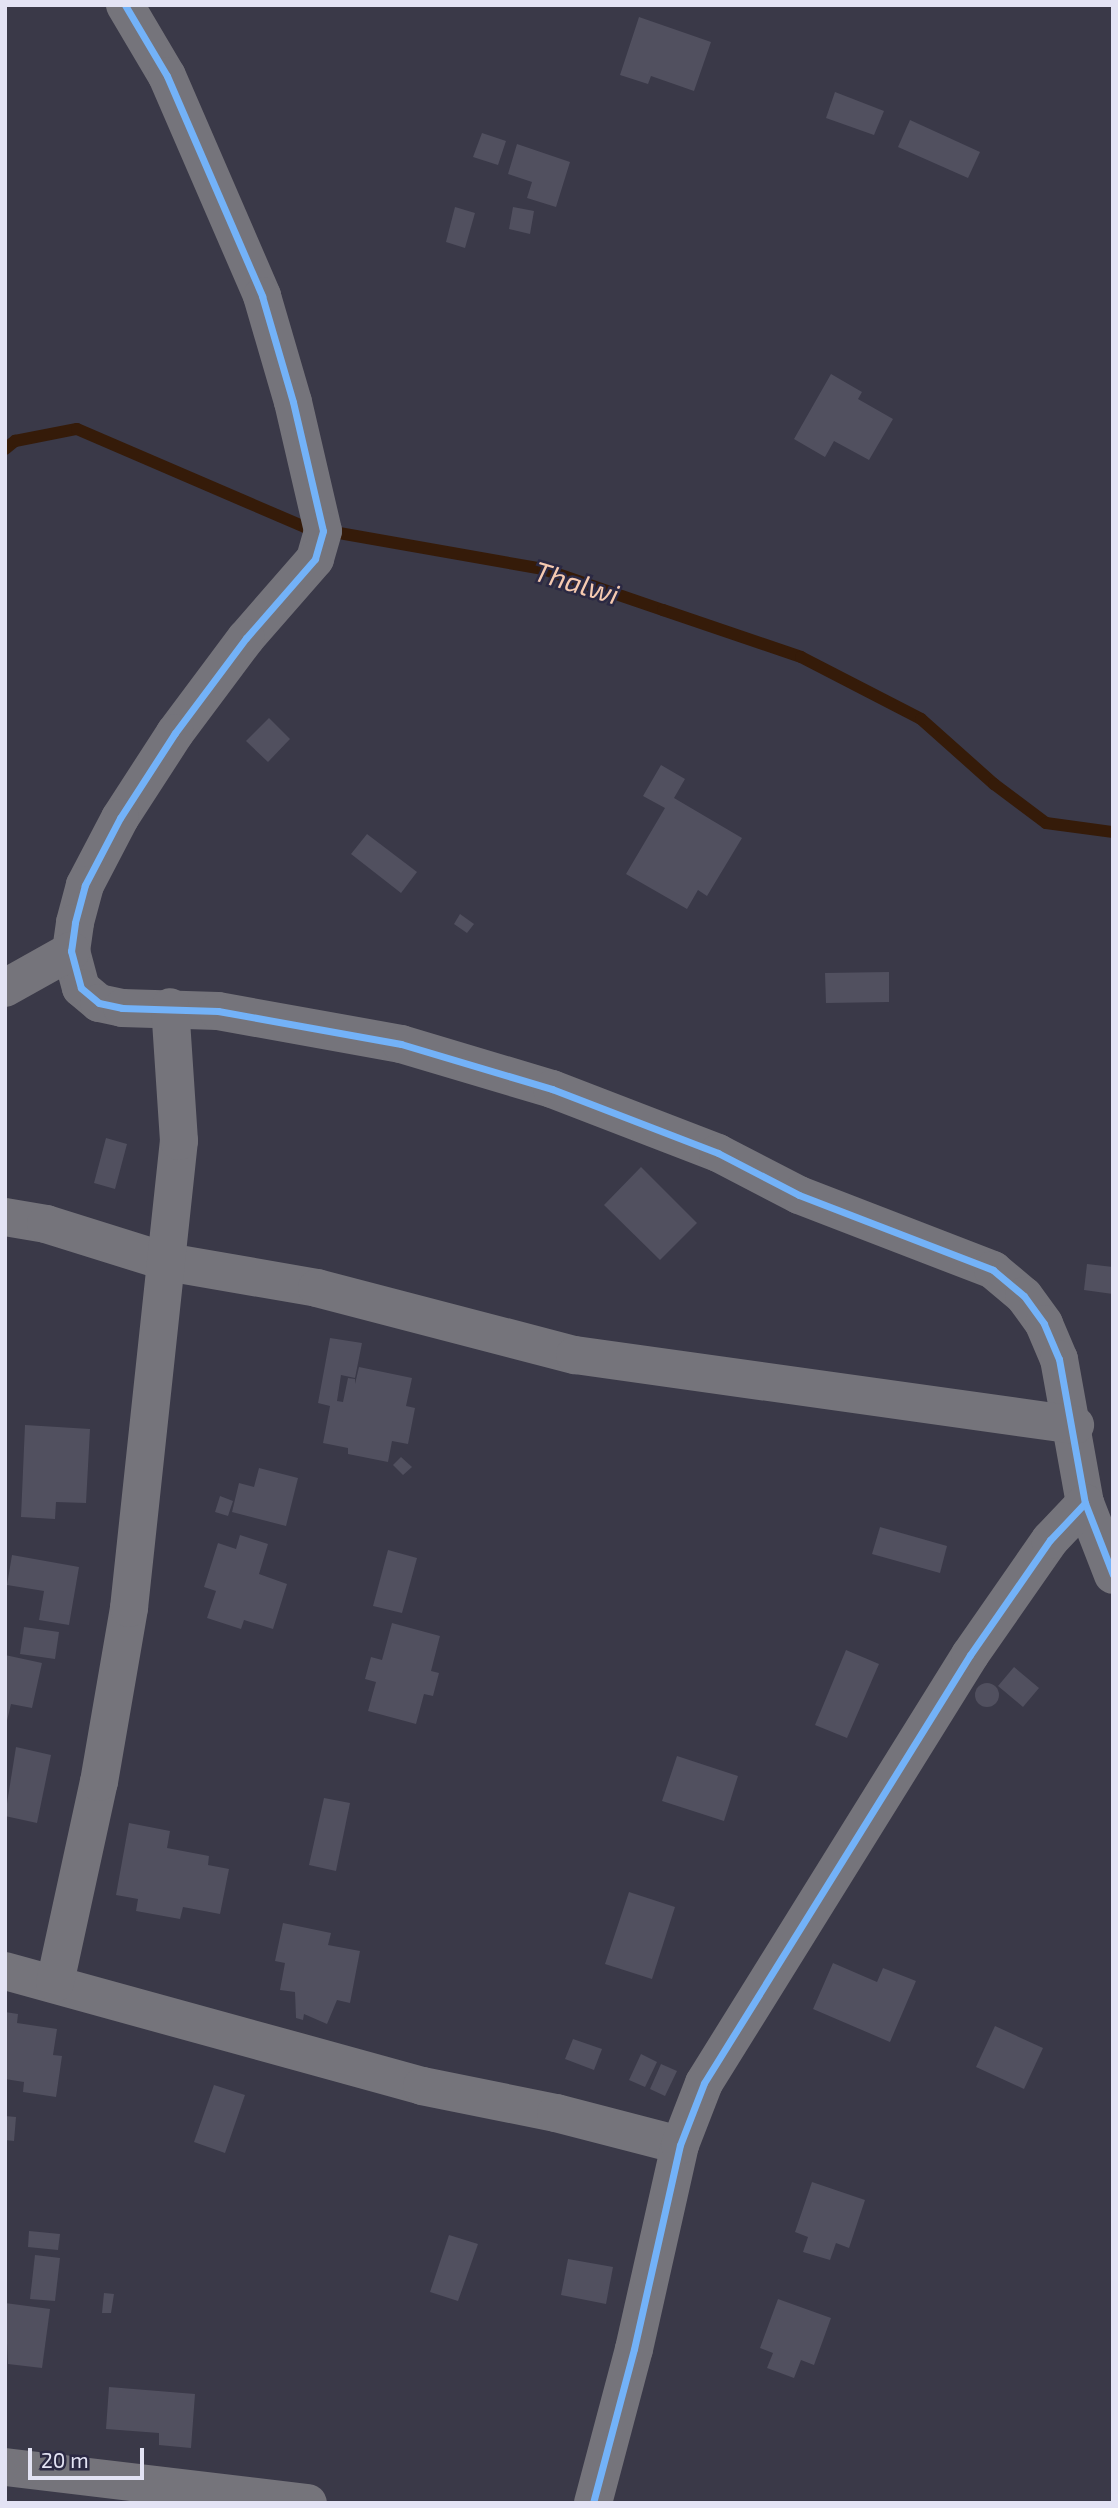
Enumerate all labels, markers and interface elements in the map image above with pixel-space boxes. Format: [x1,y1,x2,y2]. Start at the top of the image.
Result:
water label: Thalwi [531,553,623,611]
scale bar [32,2434,147,2478]
text: 20 m [41,2447,89,2472]

